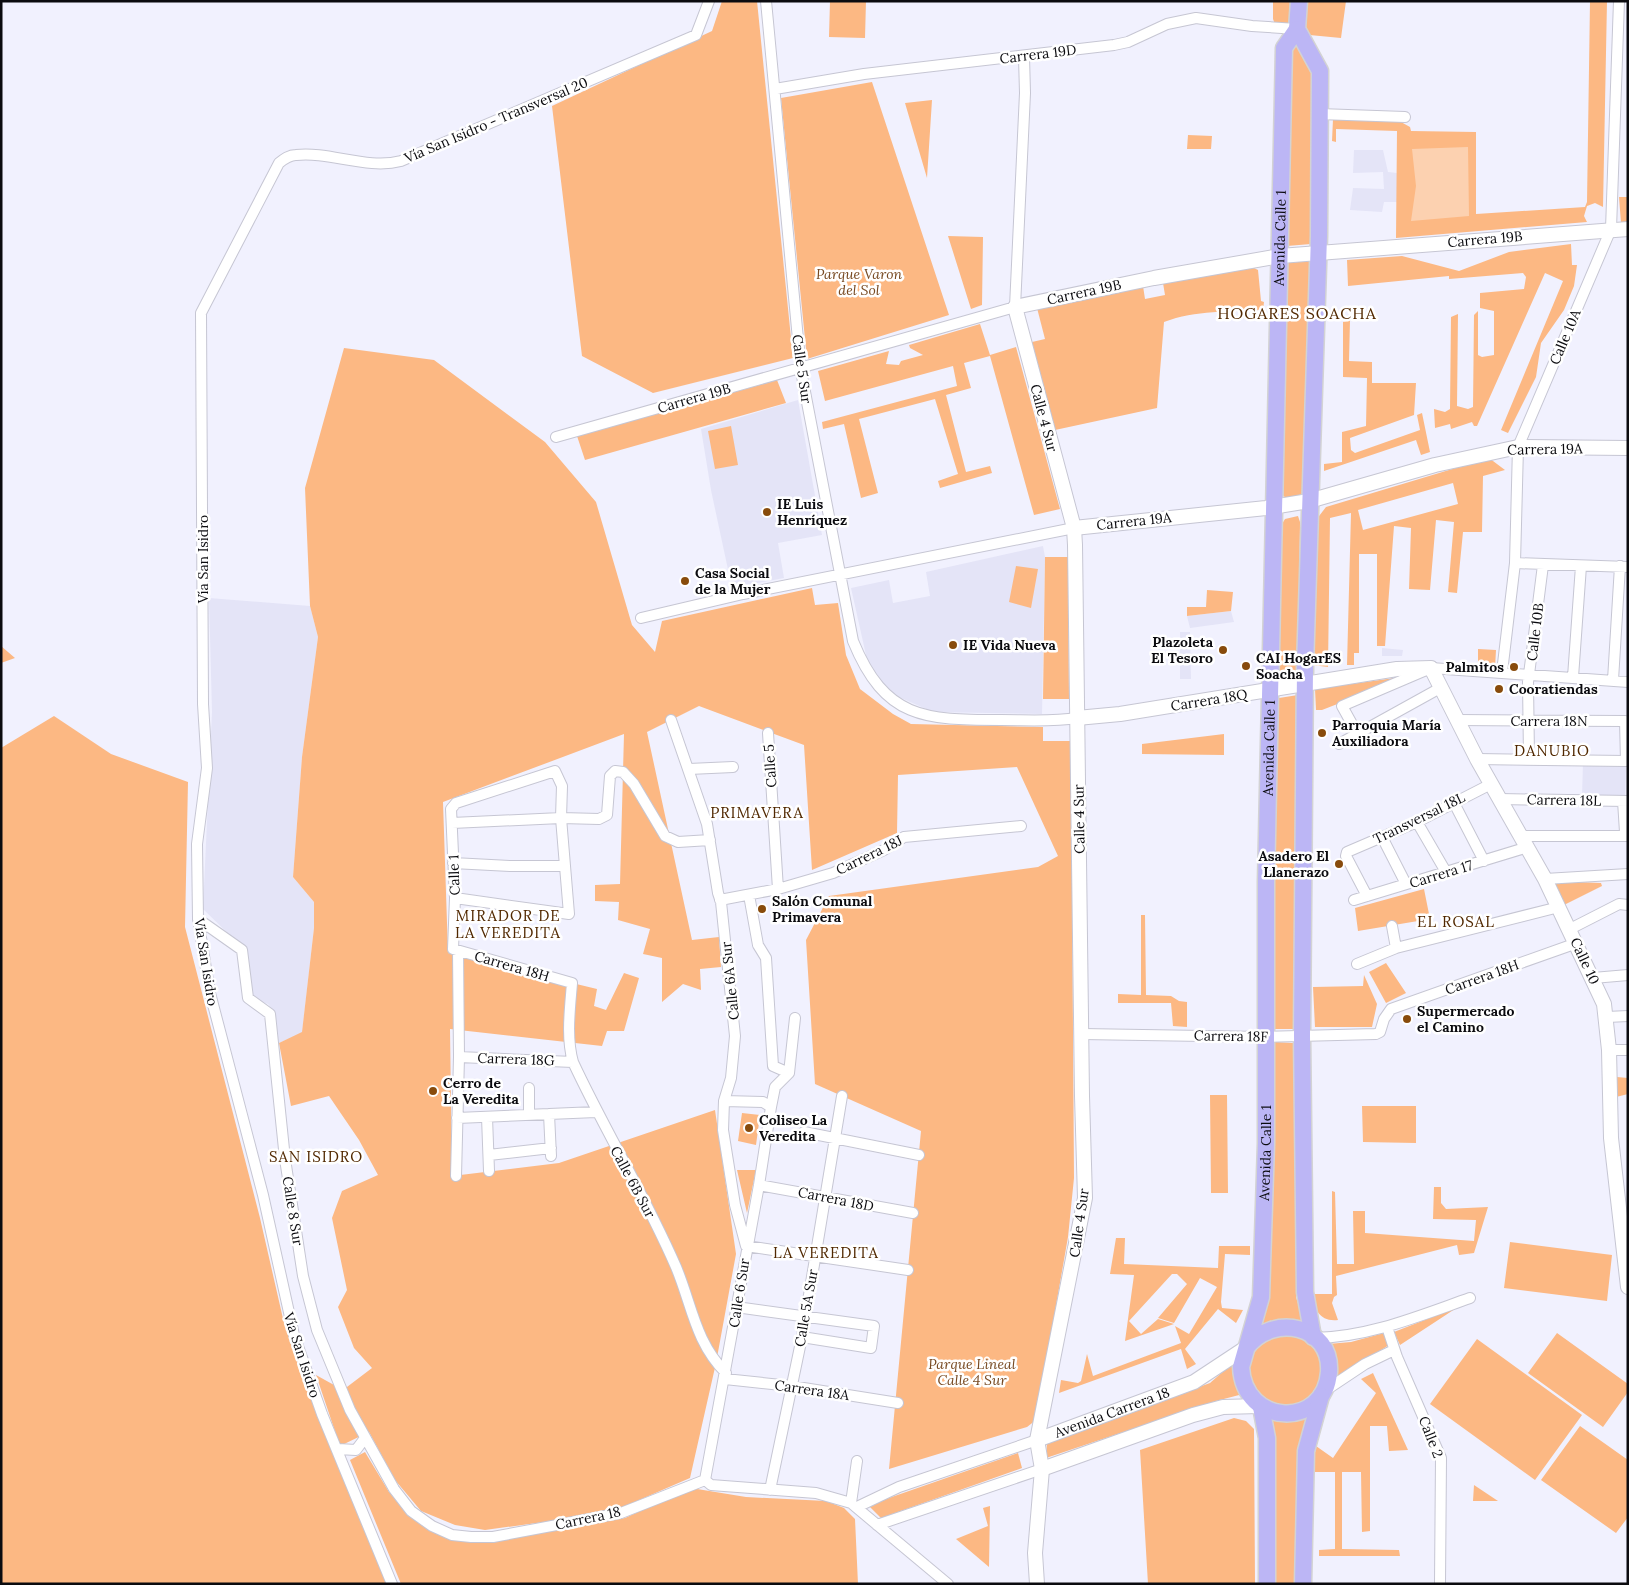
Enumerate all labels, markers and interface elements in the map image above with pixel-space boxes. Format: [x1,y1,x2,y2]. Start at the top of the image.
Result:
street label: Carrera 19D [999,40,1077,68]
street label: Vía San Isidro - Transversal 20 [401,73,591,167]
street label: Avenida Calle 1 [1270,190,1290,287]
street label: Carrera 19B [1447,227,1524,251]
park label: Parque Varon del Sol [816,265,902,299]
street label: Carrera 19B [1045,275,1123,309]
district label: HOGARES SOACHA [1217,303,1377,323]
street label: Calle 10A [1545,306,1585,367]
street label: Calle 5 Sur [788,333,816,405]
street label: Carrera 19B [655,379,733,417]
street label: Calle 4 Sur [1026,382,1062,454]
street label: Carrera 19A [1507,439,1583,459]
place label: IE Luis Henríquez [777,495,847,529]
marker: IE Luis Henríquez [761,506,773,518]
street label: Carrera 19A [1096,508,1173,534]
street label: Vía San Isidro [194,515,212,604]
place label: Casa Social de la Mujer [695,564,771,598]
marker: Casa Social de la Mujer [679,575,691,587]
street label: Calle 10B [1523,602,1548,662]
place label: Plazoleta El Tesoro [1151,633,1214,667]
place label: IE Vida Nueva [963,636,1056,654]
marker: IE Vida Nueva [947,639,959,651]
marker: Plazoleta El Tesoro [1217,644,1229,656]
place label: CAI HogarES Soacha [1256,649,1341,683]
place label: Palmitos [1446,658,1504,676]
marker: CAI HogarES Soacha [1240,660,1252,672]
marker: Palmitos [1508,661,1520,673]
place label: Cooratiendas [1509,680,1598,698]
marker: Cooratiendas [1493,683,1505,695]
street label: Carrera 18Q [1169,685,1249,715]
street label: Avenida Calle 1 [1259,700,1279,797]
street label: Carrera 18N [1510,712,1588,730]
place label: Parroquia María Auxiliadora [1332,716,1442,750]
marker: Parroquia María Auxiliadora [1316,727,1328,739]
district label: DANUBIO [1514,741,1590,760]
street label: Calle 5 [760,744,780,788]
street label: Calle 4 Sur [1069,784,1089,854]
street label: Transversal 18L [1370,788,1468,848]
street label: Carrera 18L [1527,790,1601,810]
district label: PRIMAVERA [710,803,804,822]
street label: Carrera 18J [833,831,905,879]
place label: Asadero El Llanerazo [1258,847,1330,881]
street label: Calle 1 [444,854,464,896]
street label: Carrera 17 [1407,856,1475,892]
marker: Asadero El Llanerazo [1333,858,1345,870]
place label: Salón Comunal Primavera [772,892,873,926]
marker: Salón Comunal Primavera [756,903,768,915]
district label: MIRADOR DE LA VEREDITA [455,906,561,942]
district label: EL ROSAL [1417,912,1495,931]
street label: Vía San Isidro [190,916,222,1007]
street label: Calle 10 [1566,935,1604,987]
street label: Calle 6A Sur [717,941,743,1021]
street label: Carrera 18H [472,947,552,985]
street label: Carrera 18H [1443,955,1522,999]
place label: Supermercado el Camino [1417,1002,1515,1036]
marker: Supermercado el Camino [1401,1013,1413,1025]
street label: Carrera 18F [1194,1026,1269,1046]
street label: Carrera 18G [477,1049,555,1069]
place label: Cerro de La Veredita [443,1074,520,1108]
marker: Cerro de La Veredita [427,1085,439,1097]
street label: Avenida Calle 1 [1255,1105,1275,1202]
place label: Coliseo La Veredita [759,1111,828,1145]
marker: Coliseo La Veredita [743,1122,755,1134]
street label: Calle 6B Sur [607,1143,659,1221]
district label: SAN ISIDRO [269,1147,363,1166]
street label: Calle 8 Sur [279,1175,307,1247]
street label: Carrera 18D [797,1183,875,1215]
street label: Calle 4 Sur [1065,1187,1093,1259]
district label: LA VEREDITA [773,1243,879,1262]
street label: Calle 6 Sur [725,1257,753,1329]
street label: Calle 5A Sur [790,1268,822,1348]
street label: Vía San Isidro [279,1309,324,1400]
park label: Parque Lineal Calle 4 Sur [928,1355,1016,1389]
street label: Carrera 18A [773,1376,851,1404]
street label: Avenida Carrera 18 [1051,1383,1172,1442]
street label: Calle 2 [1415,1414,1447,1460]
street label: Carrera 18 [554,1502,622,1534]

